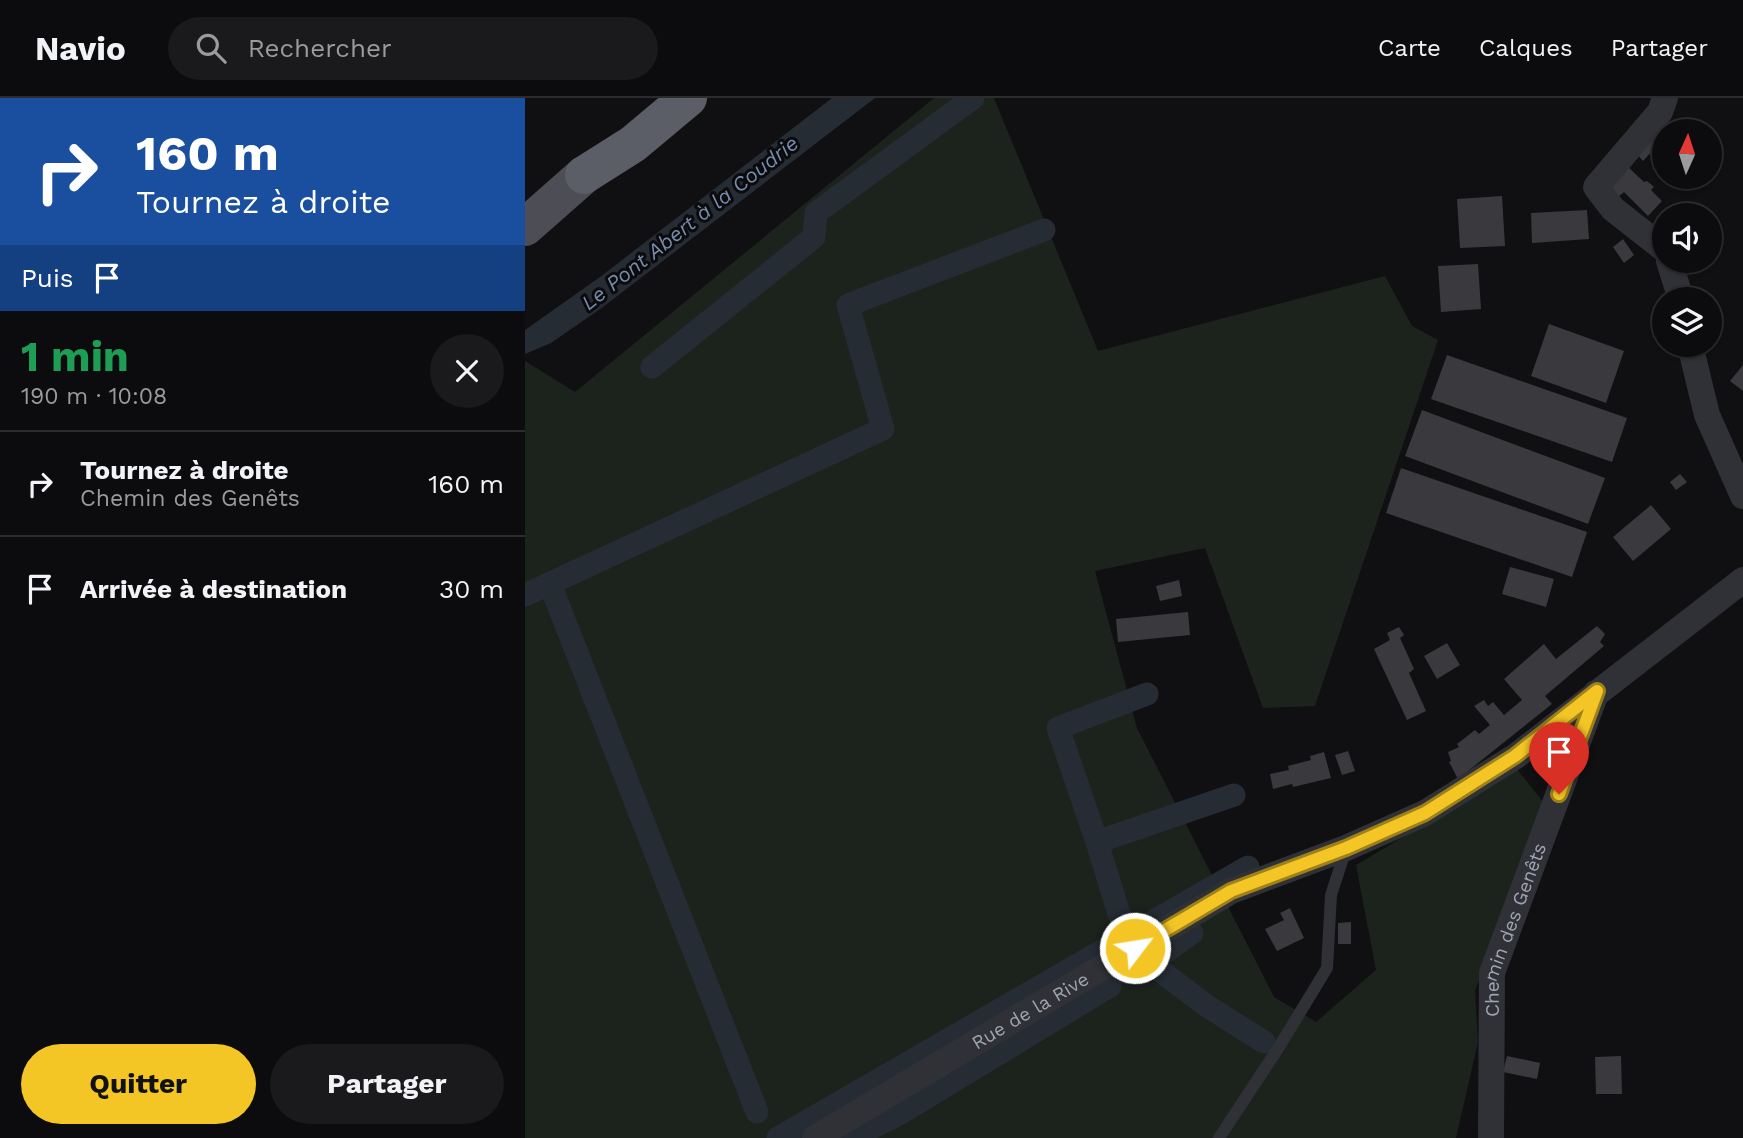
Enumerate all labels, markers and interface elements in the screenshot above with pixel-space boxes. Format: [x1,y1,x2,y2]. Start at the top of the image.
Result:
search box [168,17,658,80]
text: Navio [35,29,126,68]
icon: search [192,29,230,67]
text: Rechercher [248,33,392,63]
text: Carte [1378,34,1441,62]
text: Calques [1479,34,1573,62]
text: Partager [1611,34,1708,62]
north arrow [1652,119,1722,189]
map controls [1652,119,1722,357]
text: 160 m [136,124,279,182]
icon: right [21,126,112,217]
water label: Le Pont Abert à la Coudrie [576,130,803,315]
text: Tournez à droite [136,183,391,221]
button: sound [1652,203,1722,273]
icon: arrive [88,259,126,297]
text: Puis [21,263,74,293]
button: layers [1652,287,1722,357]
text: 1 min [21,332,129,381]
button: close [430,334,504,408]
text: 190 m · 10:08 [21,383,167,410]
text: Tournez à droite [80,455,289,485]
icon: right [21,465,59,503]
text: 160 m [428,469,504,499]
text: Chemin des Genêts [80,485,300,512]
icon: arrive [21,570,59,608]
text: Arrivée à destination [80,574,347,604]
text: 30 m [439,574,504,604]
pin [1529,722,1589,794]
icon: arrive [1540,733,1578,771]
street label: Chemin des Genêts [1479,840,1551,1017]
position arrow [1098,911,1172,985]
street label: Rue de la Rive [968,967,1093,1054]
button: Quitter [21,1044,256,1124]
button: Partager [270,1044,504,1124]

